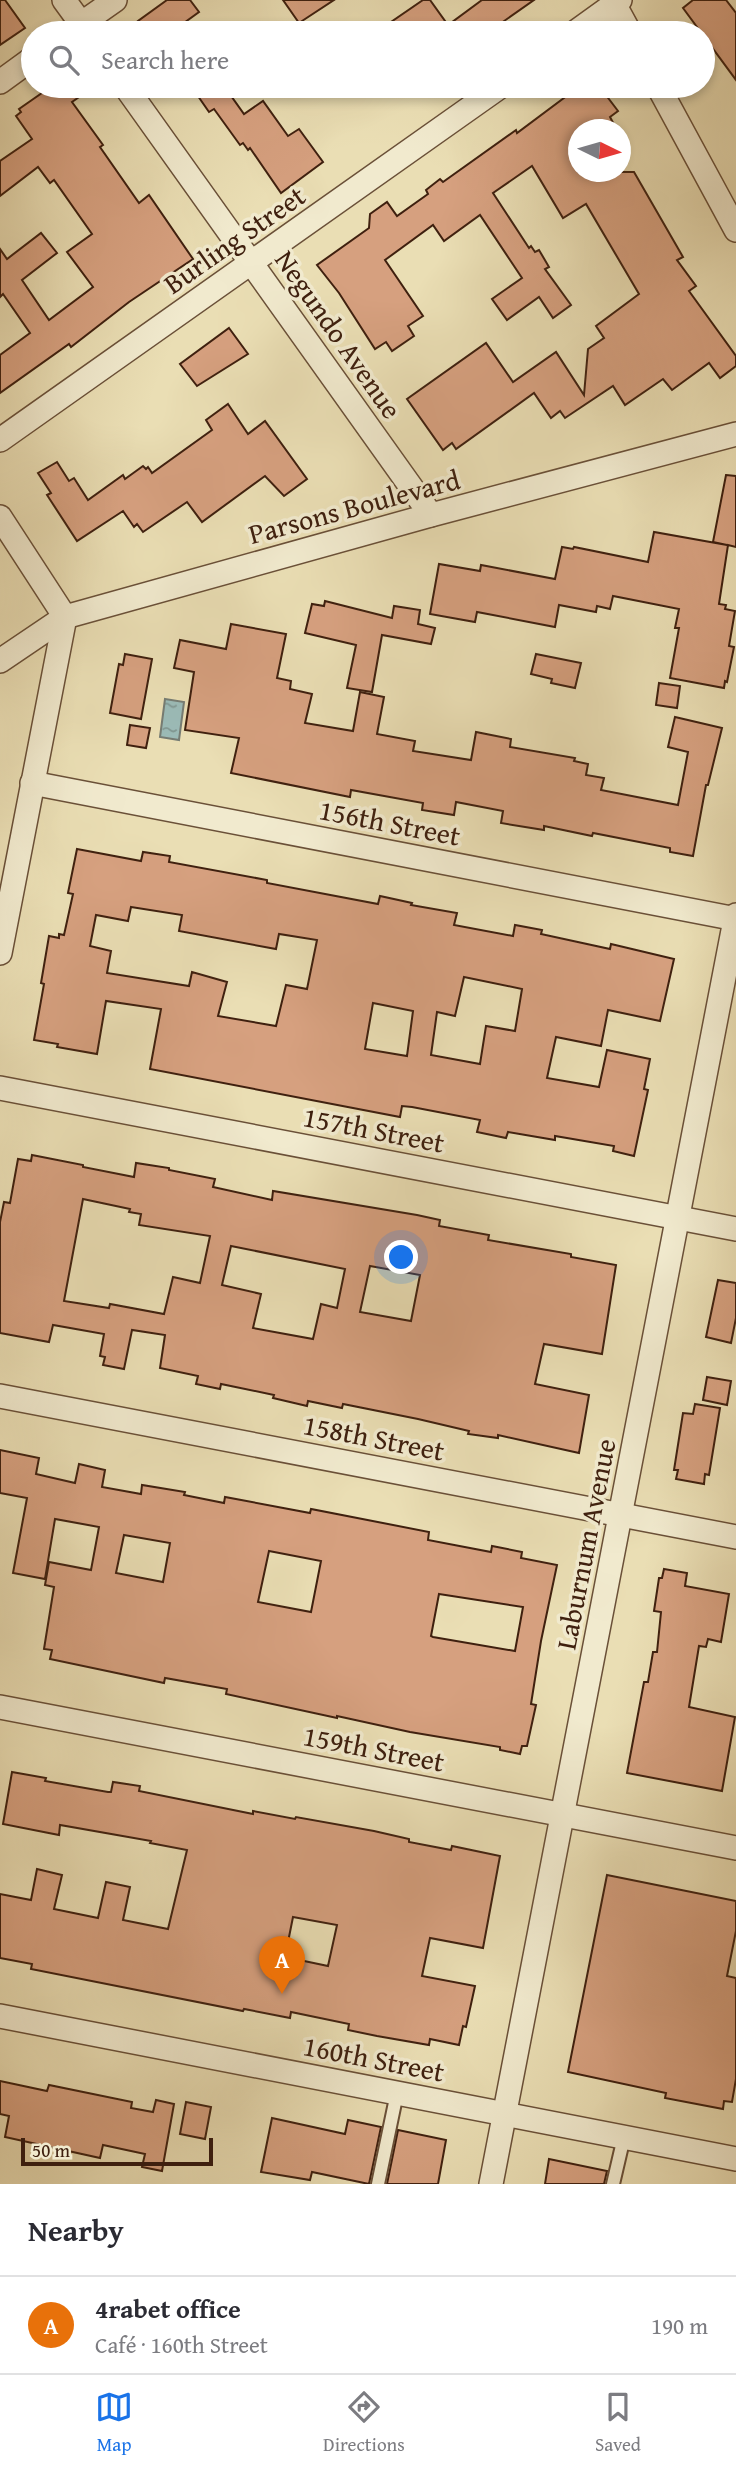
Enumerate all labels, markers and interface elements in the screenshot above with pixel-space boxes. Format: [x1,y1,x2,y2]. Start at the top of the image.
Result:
search box [21,21,715,98]
text: Search here [101,40,229,79]
icon: search [45,41,83,79]
north arrow [568,119,631,182]
street label: Burling Street [155,175,313,303]
street label: Negundo Avenue [266,241,412,427]
street label: Parsons Boulevard [244,458,464,554]
street label: 156th Street [316,788,464,856]
street label: 157th Street [300,1095,448,1163]
your location [384,1240,418,1274]
street label: 158th Street [300,1403,448,1471]
street label: Laburnum Avenue [544,1435,626,1653]
street label: 159th Street [300,1714,448,1782]
pin: A [259,1936,305,1994]
street label: 160th Street [300,2024,448,2092]
scale bar [21,2135,214,2167]
text: 50 m [32,2136,70,2164]
text: Nearby [28,2208,124,2252]
text: 4rabet office [95,2289,241,2328]
text: A [44,2309,58,2342]
text: 190 m [651,2309,708,2342]
text: Café · 160th Street [95,2328,268,2361]
tab: Map [95,2388,133,2458]
tab: Directions [323,2388,405,2458]
tab: Saved [595,2388,641,2458]

